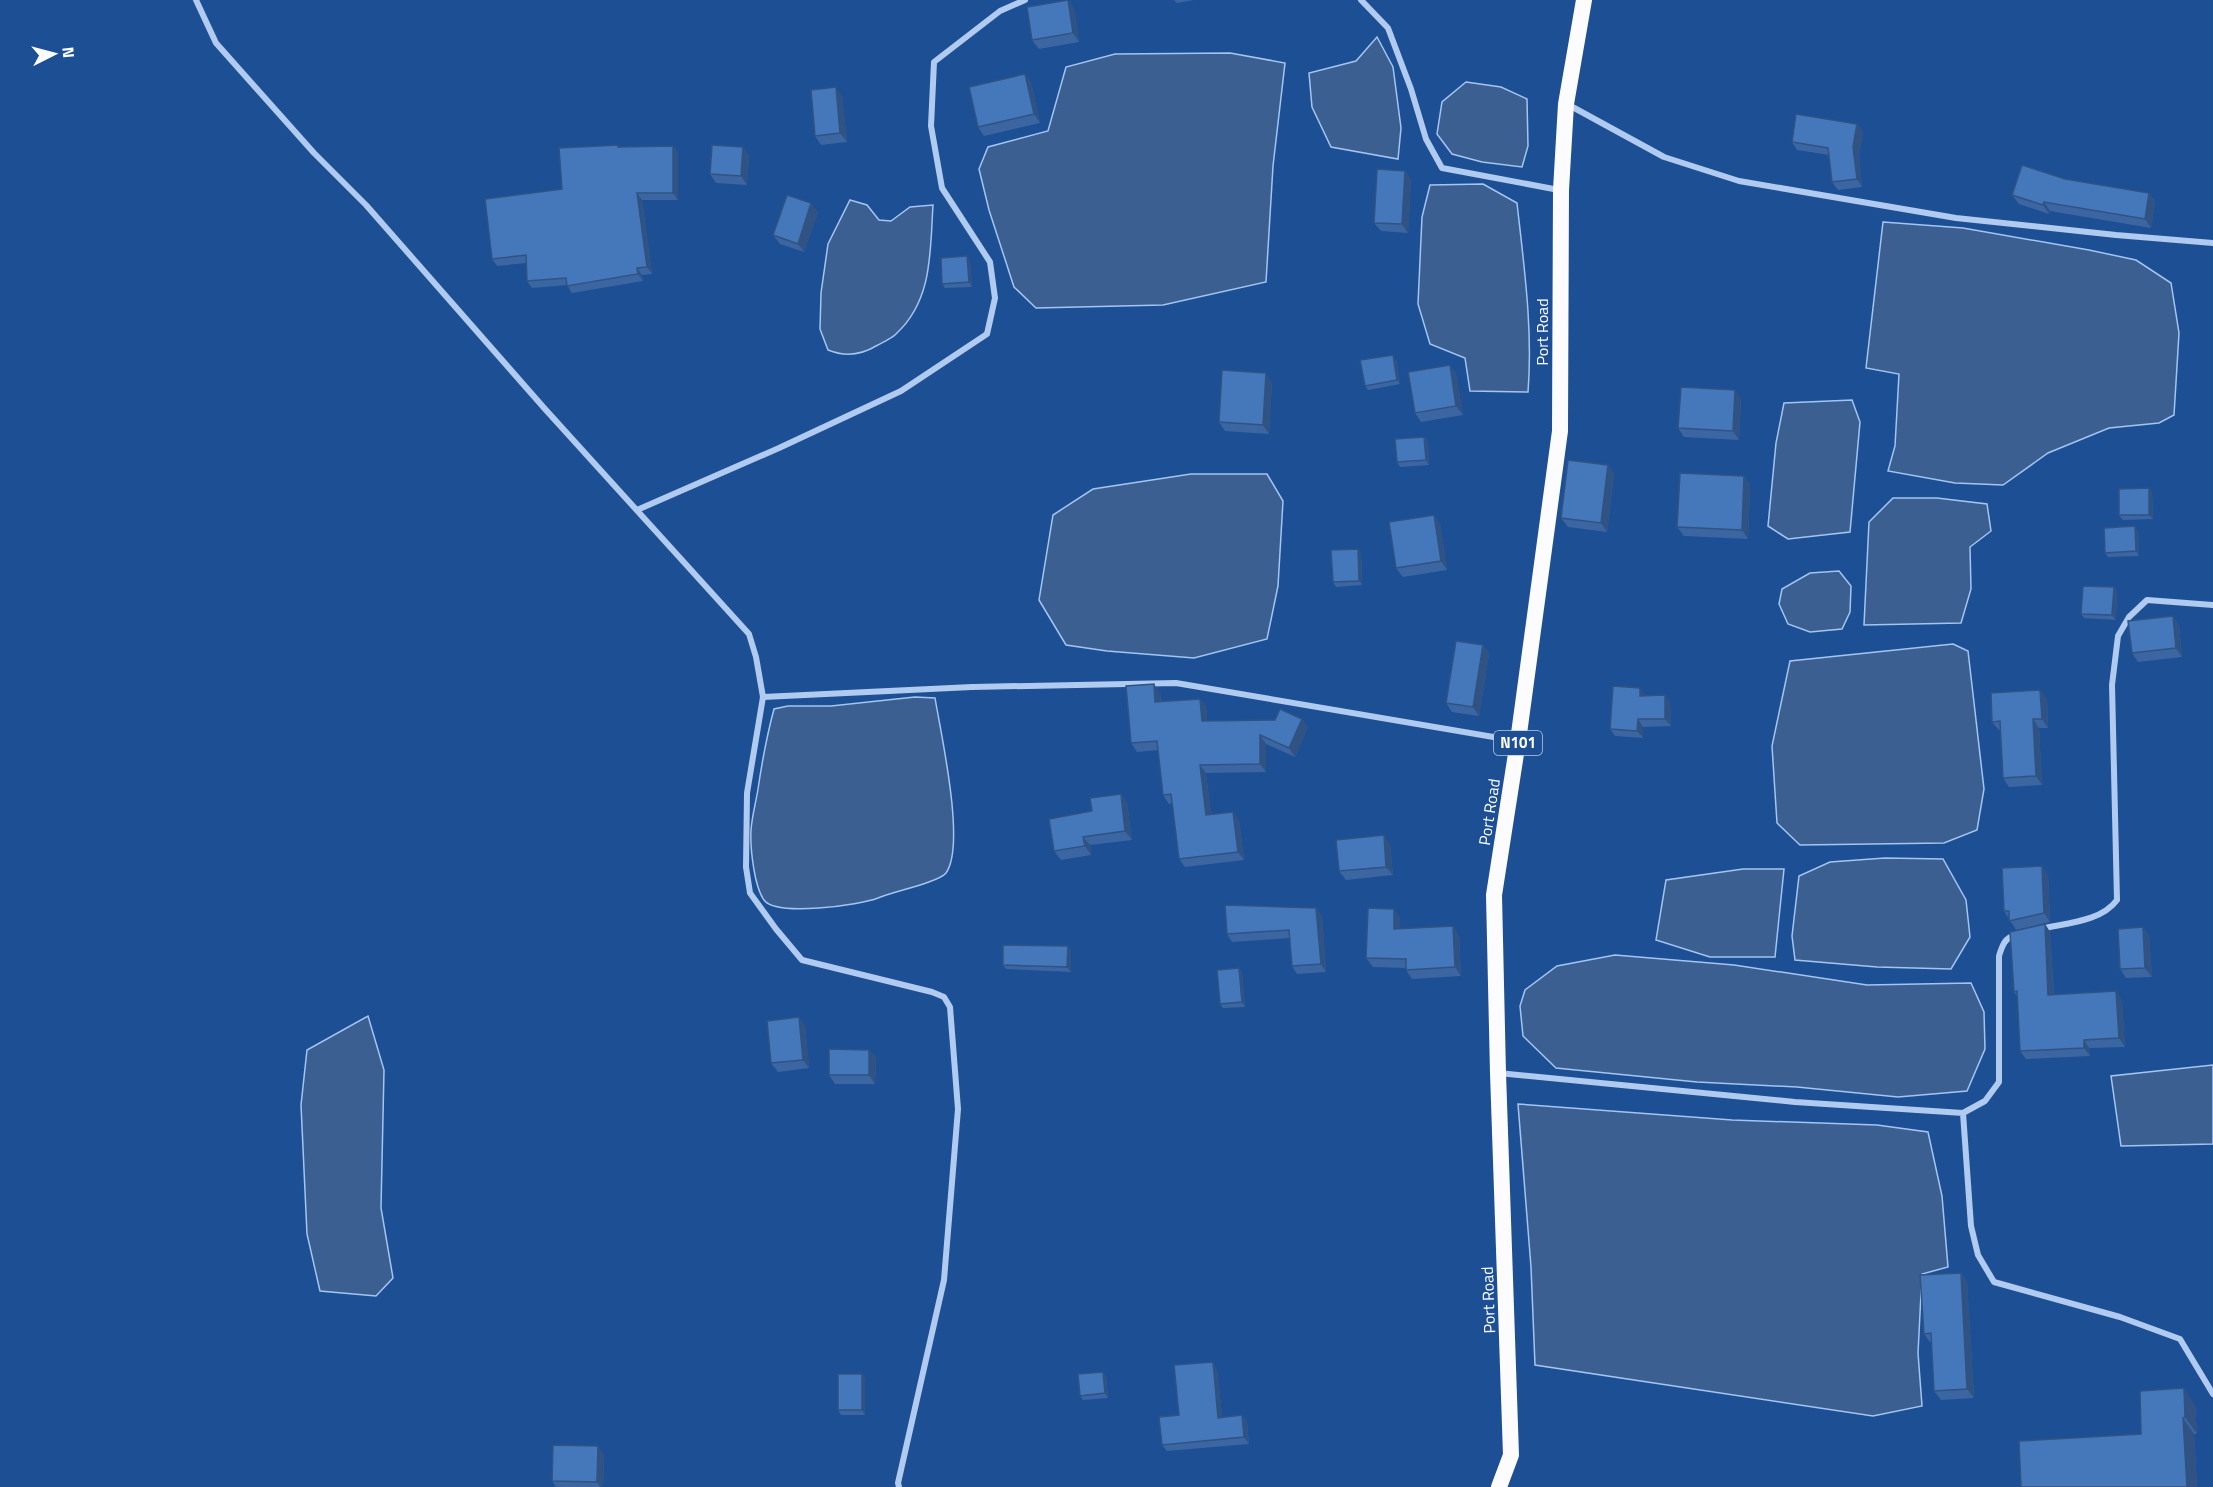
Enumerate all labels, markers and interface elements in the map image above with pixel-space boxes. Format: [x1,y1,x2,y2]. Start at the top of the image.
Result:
north arrow [24,24,84,84]
text: N [56,46,81,59]
street label: Port Road [1530,298,1554,366]
road number: N101 [1494,731,1542,755]
street label: Port Road [1472,777,1506,847]
street label: Port Road [1475,1266,1501,1334]

